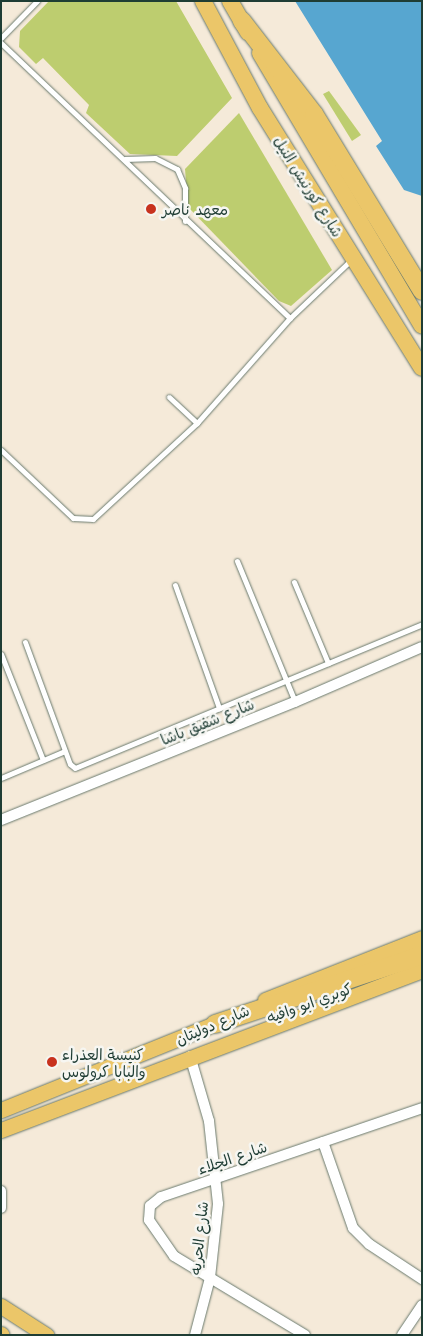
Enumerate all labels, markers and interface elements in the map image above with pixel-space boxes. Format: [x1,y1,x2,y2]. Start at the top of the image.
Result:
street label: شارع كورنيش النيل [271,132,347,240]
place label: معهد ناصر [162,200,228,218]
marker: معهد ناصر [144,202,158,216]
street label: شارع شفيق باشا [158,694,256,748]
street label: كوبري ابو وافيه [264,978,354,1026]
street label: شارع دوليتان [172,1000,252,1048]
place label: كنيسة العذراء والبابا كرولوس [62,1044,146,1079]
marker: كنيسة العذراء والبابا كرولوس [46,1056,58,1068]
street label: شارع الجلاء [195,1137,269,1177]
street label: شارع الحريه [185,1200,211,1276]

